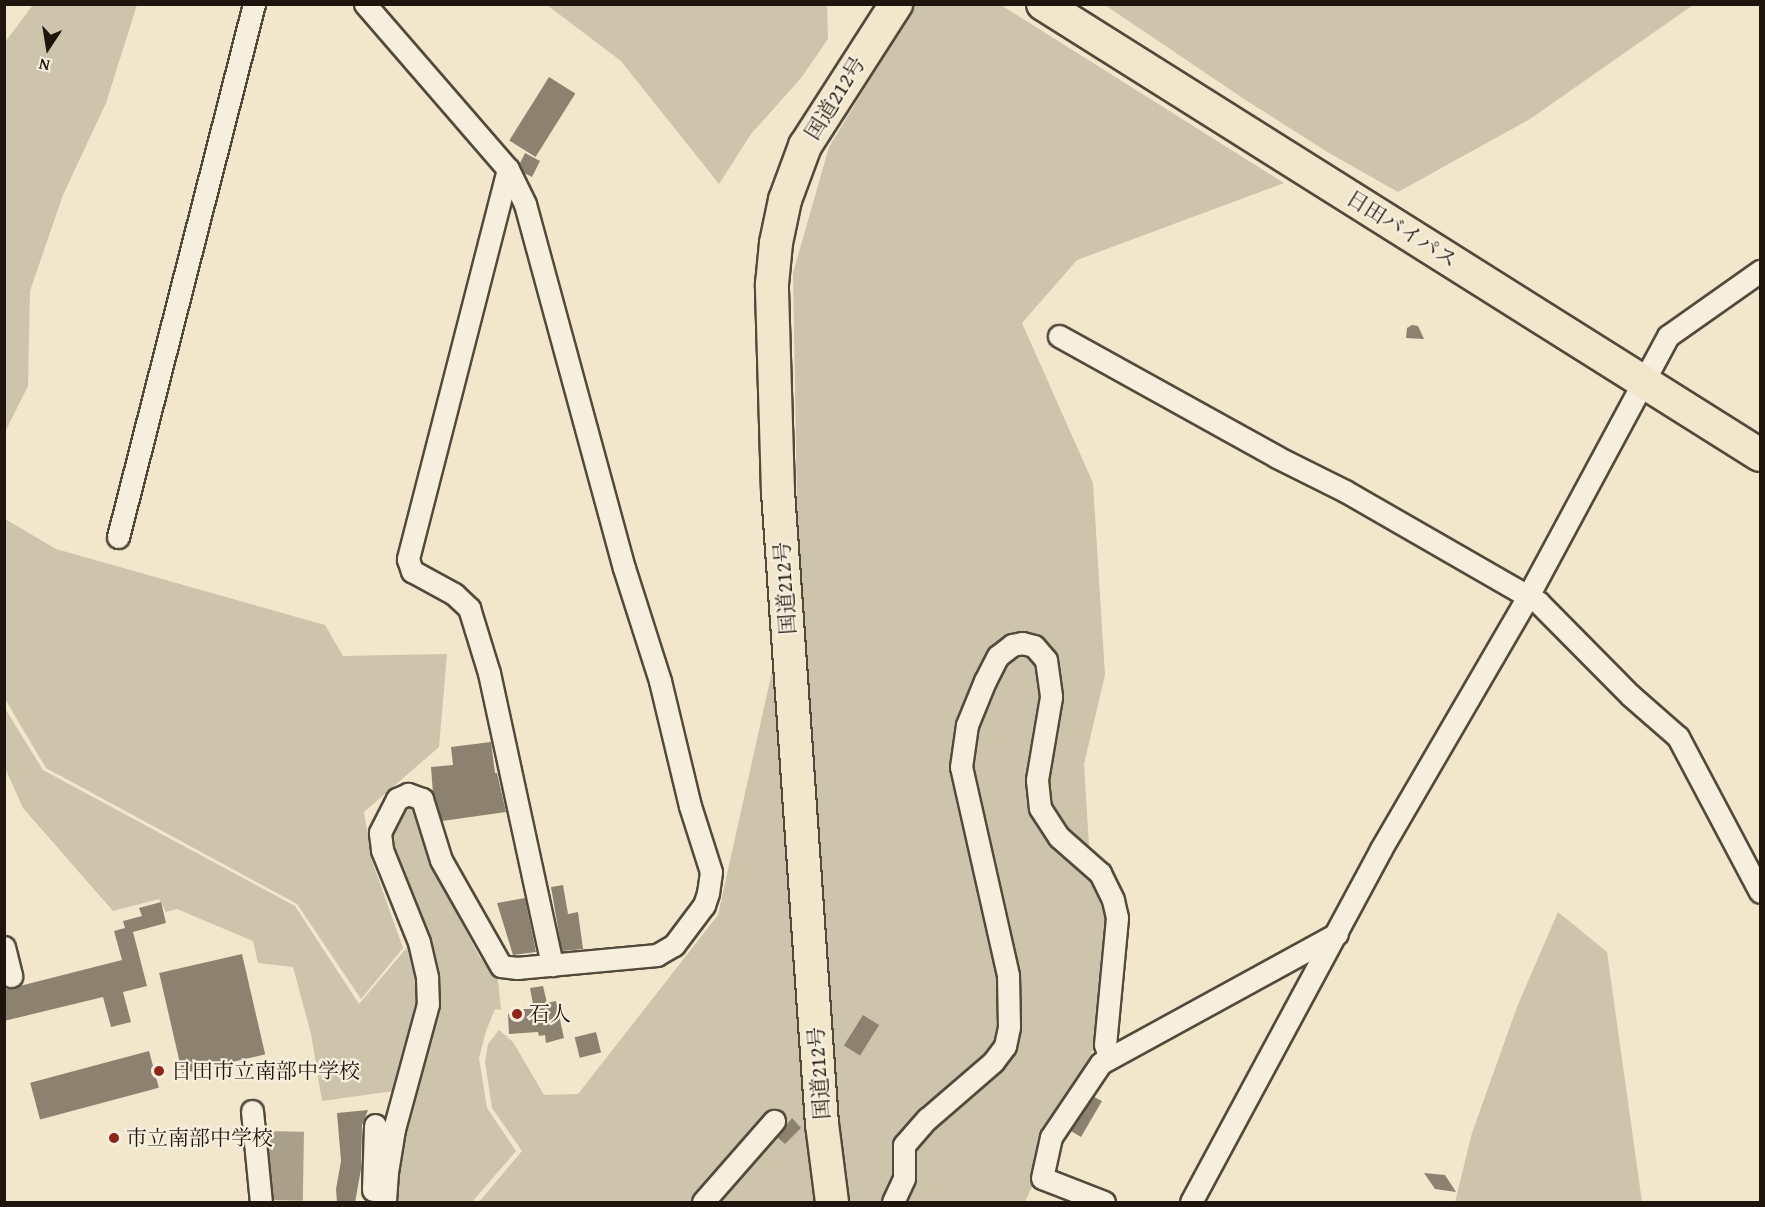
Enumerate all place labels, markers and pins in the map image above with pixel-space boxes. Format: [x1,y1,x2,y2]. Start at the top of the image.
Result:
place label: 石人 [529,1001,571,1027]
marker: 石人 [510,1007,524,1021]
place label: 日田市立南部中学校 [171,1058,360,1084]
marker: 日田市立南部中学校 [152,1064,166,1078]
place label: 市立南部中学校 [126,1125,273,1151]
marker: 市立南部中学校 [107,1131,121,1145]

